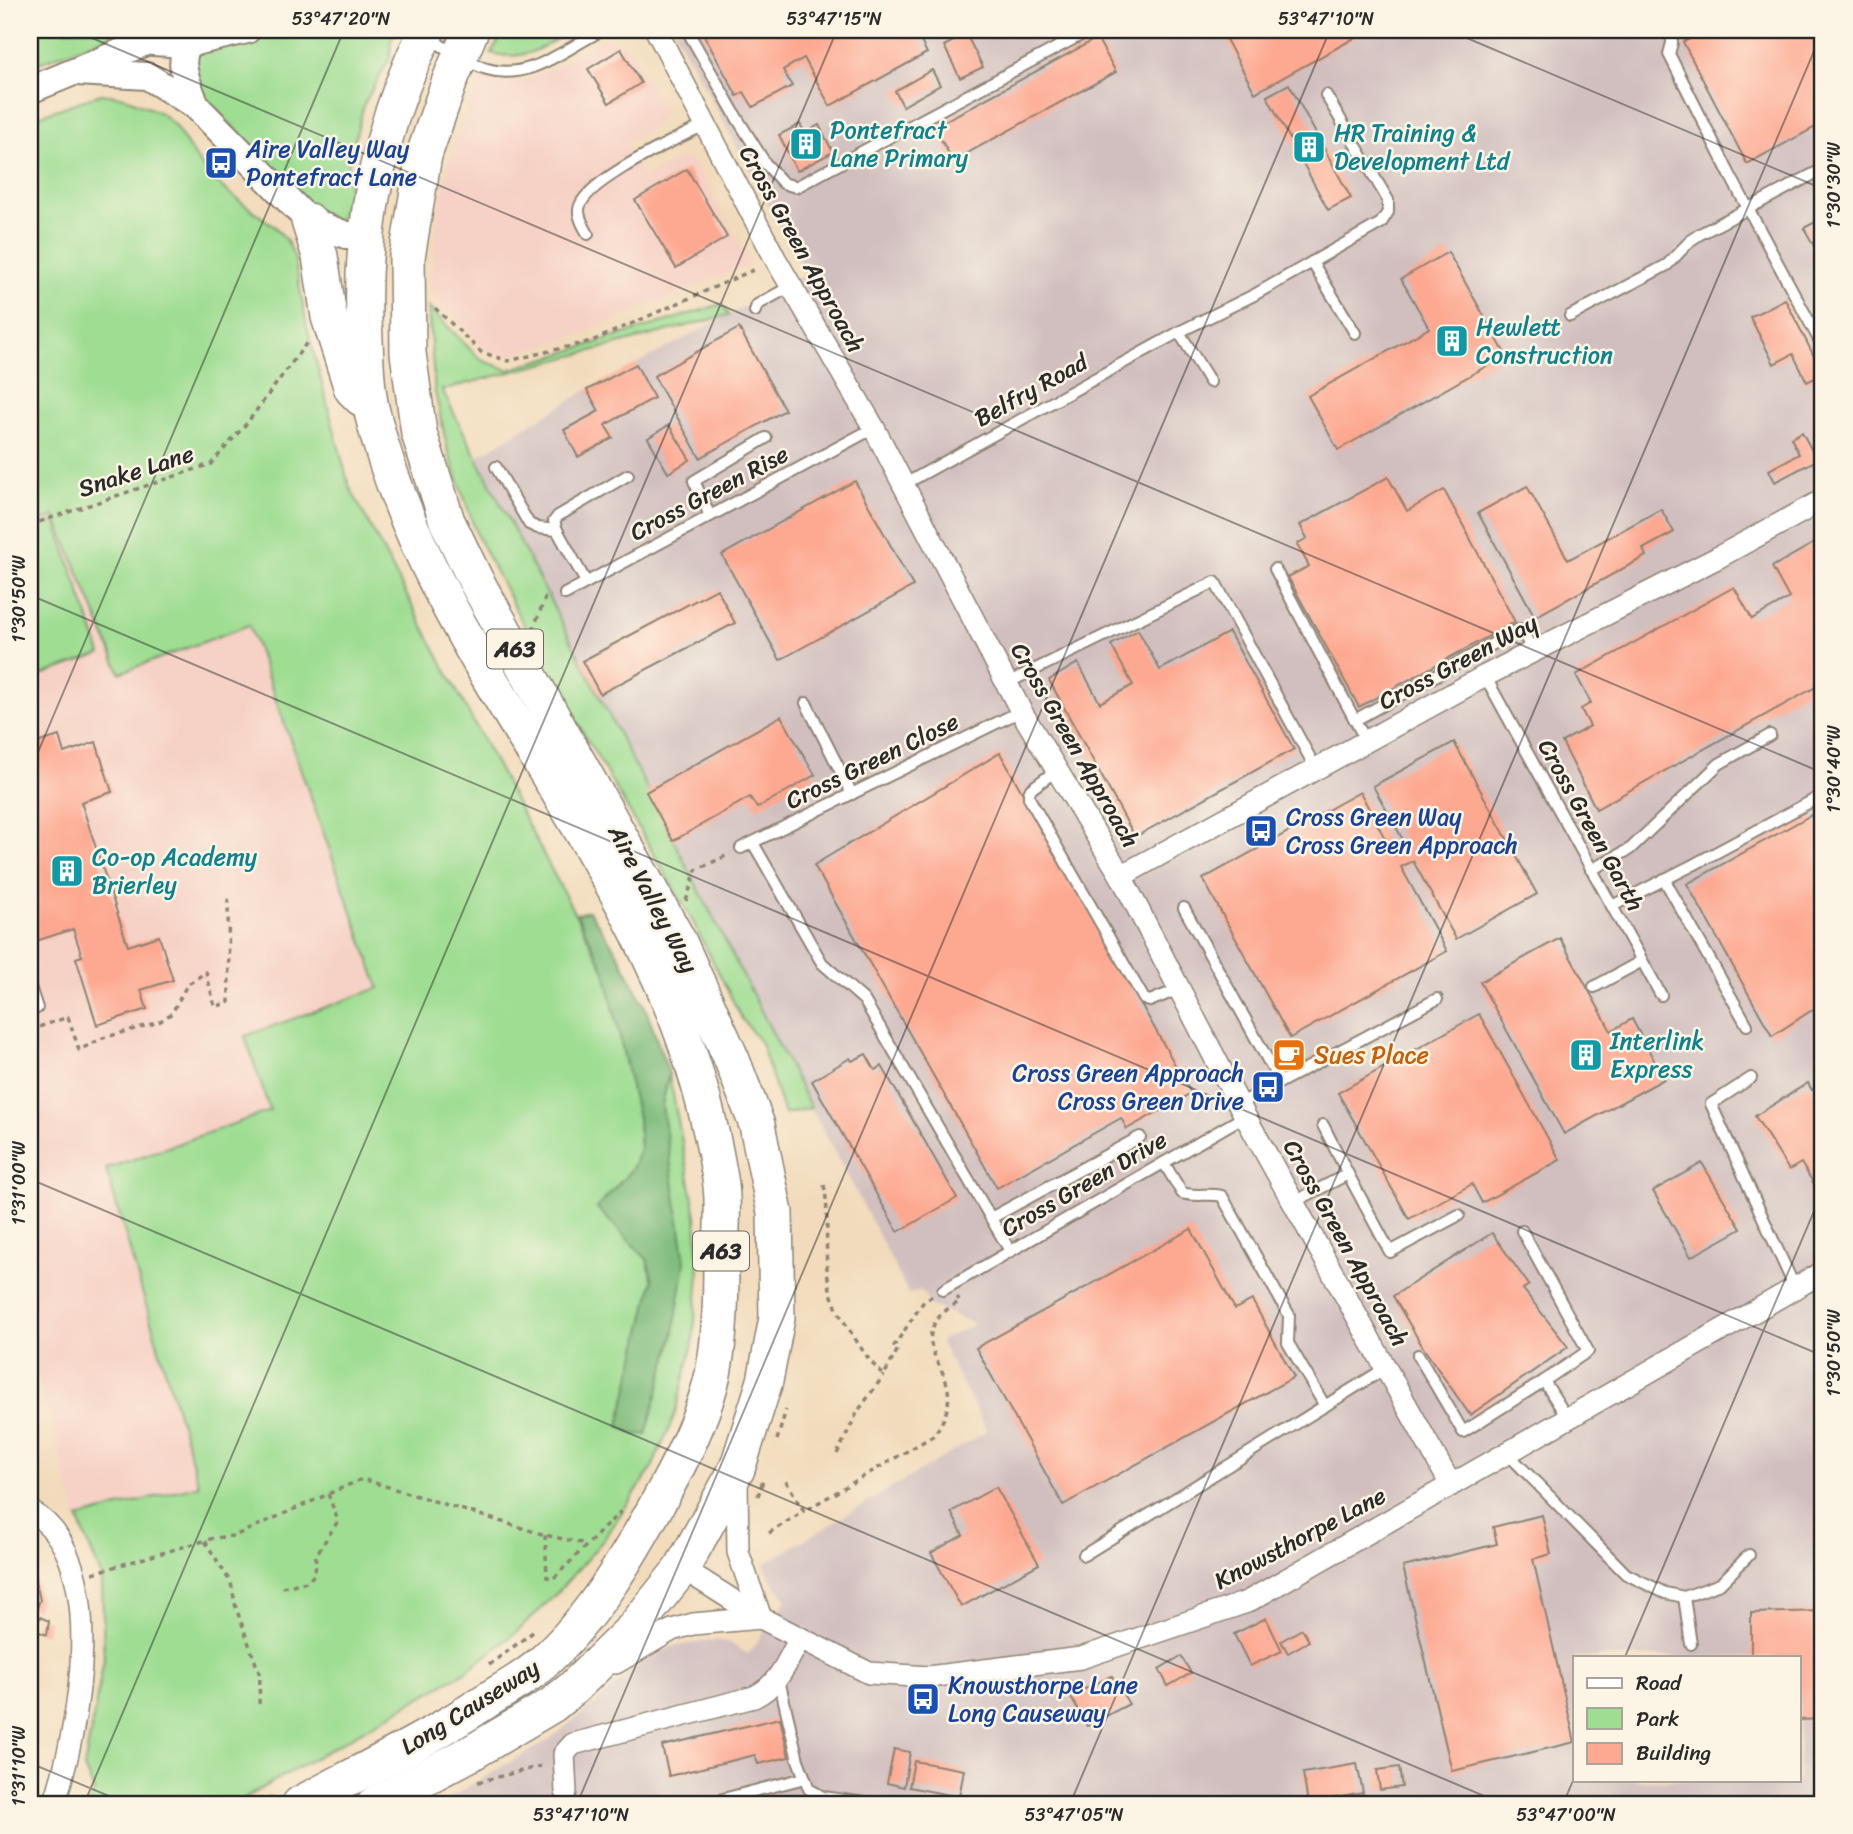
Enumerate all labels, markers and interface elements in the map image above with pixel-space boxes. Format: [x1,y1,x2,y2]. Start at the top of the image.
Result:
text: 53°47'20"N [292,3,391,35]
text: 53°47'15"N [786,3,882,35]
text: 53°47'10"N [1278,3,1374,35]
place label: Pontefract Lane Primary [830,109,969,179]
place label: HR Training & Development Ltd [1334,112,1511,182]
building icon: Pontefract Lane Primary [787,125,825,163]
place label: Aire Valley Way Pontefract Lane [245,128,417,198]
building icon: HR Training & Development Ltd [1290,128,1328,166]
street label: Cross Green Approach [727,137,877,361]
text: 1°30'30"W [1818,141,1850,228]
bus stop icon: Aire Valley Way Pontefract Lane [202,144,240,182]
place label: Hewlett Construction [1476,306,1613,376]
building icon: Hewlett Construction [1433,322,1471,360]
street label: Belfry Road [966,341,1097,439]
street label: Snake Lane [72,433,200,509]
street label: Cross Green Rise [622,433,796,553]
text: 1°30'50"W [3,554,35,643]
street label: Cross Green Way [1371,602,1546,722]
road number: A63 [487,629,543,668]
street label: Cross Green Approach [999,634,1151,856]
street label: Cross Green Close [778,701,966,821]
text: 1°30'40"W [1818,724,1850,813]
street label: Cross Green Garth [1526,731,1656,919]
place label: Cross Green Way Cross Green Approach [1286,796,1518,866]
bus stop icon: Cross Green Way Cross Green Approach [1242,812,1280,850]
street label: Aire Valley Way [596,816,710,981]
place label: Co-op Academy Brierley [92,836,258,906]
building icon: Co-op Academy Brierley [48,852,86,890]
place label: Interlink Express [1609,1020,1704,1090]
place label: Sues Place [1314,1034,1429,1076]
cafe icon: Sues Place [1270,1036,1308,1074]
building icon: Interlink Express [1567,1036,1605,1074]
place label: Cross Green Approach Cross Green Drive [1012,1052,1244,1122]
bus stop icon: Cross Green Approach Cross Green Drive [1249,1068,1287,1106]
street label: Cross Green Drive [993,1119,1175,1249]
street label: Cross Green Approach [1271,1131,1421,1355]
text: 1°31'00"W [3,1140,35,1225]
road number: A63 [693,1232,749,1270]
text: 1°30'50"W [1818,1308,1850,1397]
street label: Knowsthorpe Lane [1206,1475,1394,1601]
street label: Long Causeway [392,1647,548,1767]
legend [1573,1656,1800,1782]
place label: Knowsthorpe Lane Long Causeway [948,1664,1138,1734]
text: Road [1636,1664,1683,1702]
bus stop icon: Knowsthorpe Lane Long Causeway [904,1680,942,1718]
text: Park [1636,1700,1679,1738]
text: 1°31'10"W [3,1725,35,1806]
text: Building [1636,1734,1712,1772]
text: 53°47'10"N [533,1799,629,1831]
text: 53°47'05"N [1024,1799,1124,1831]
text: 53°47'00"N [1516,1799,1616,1831]

